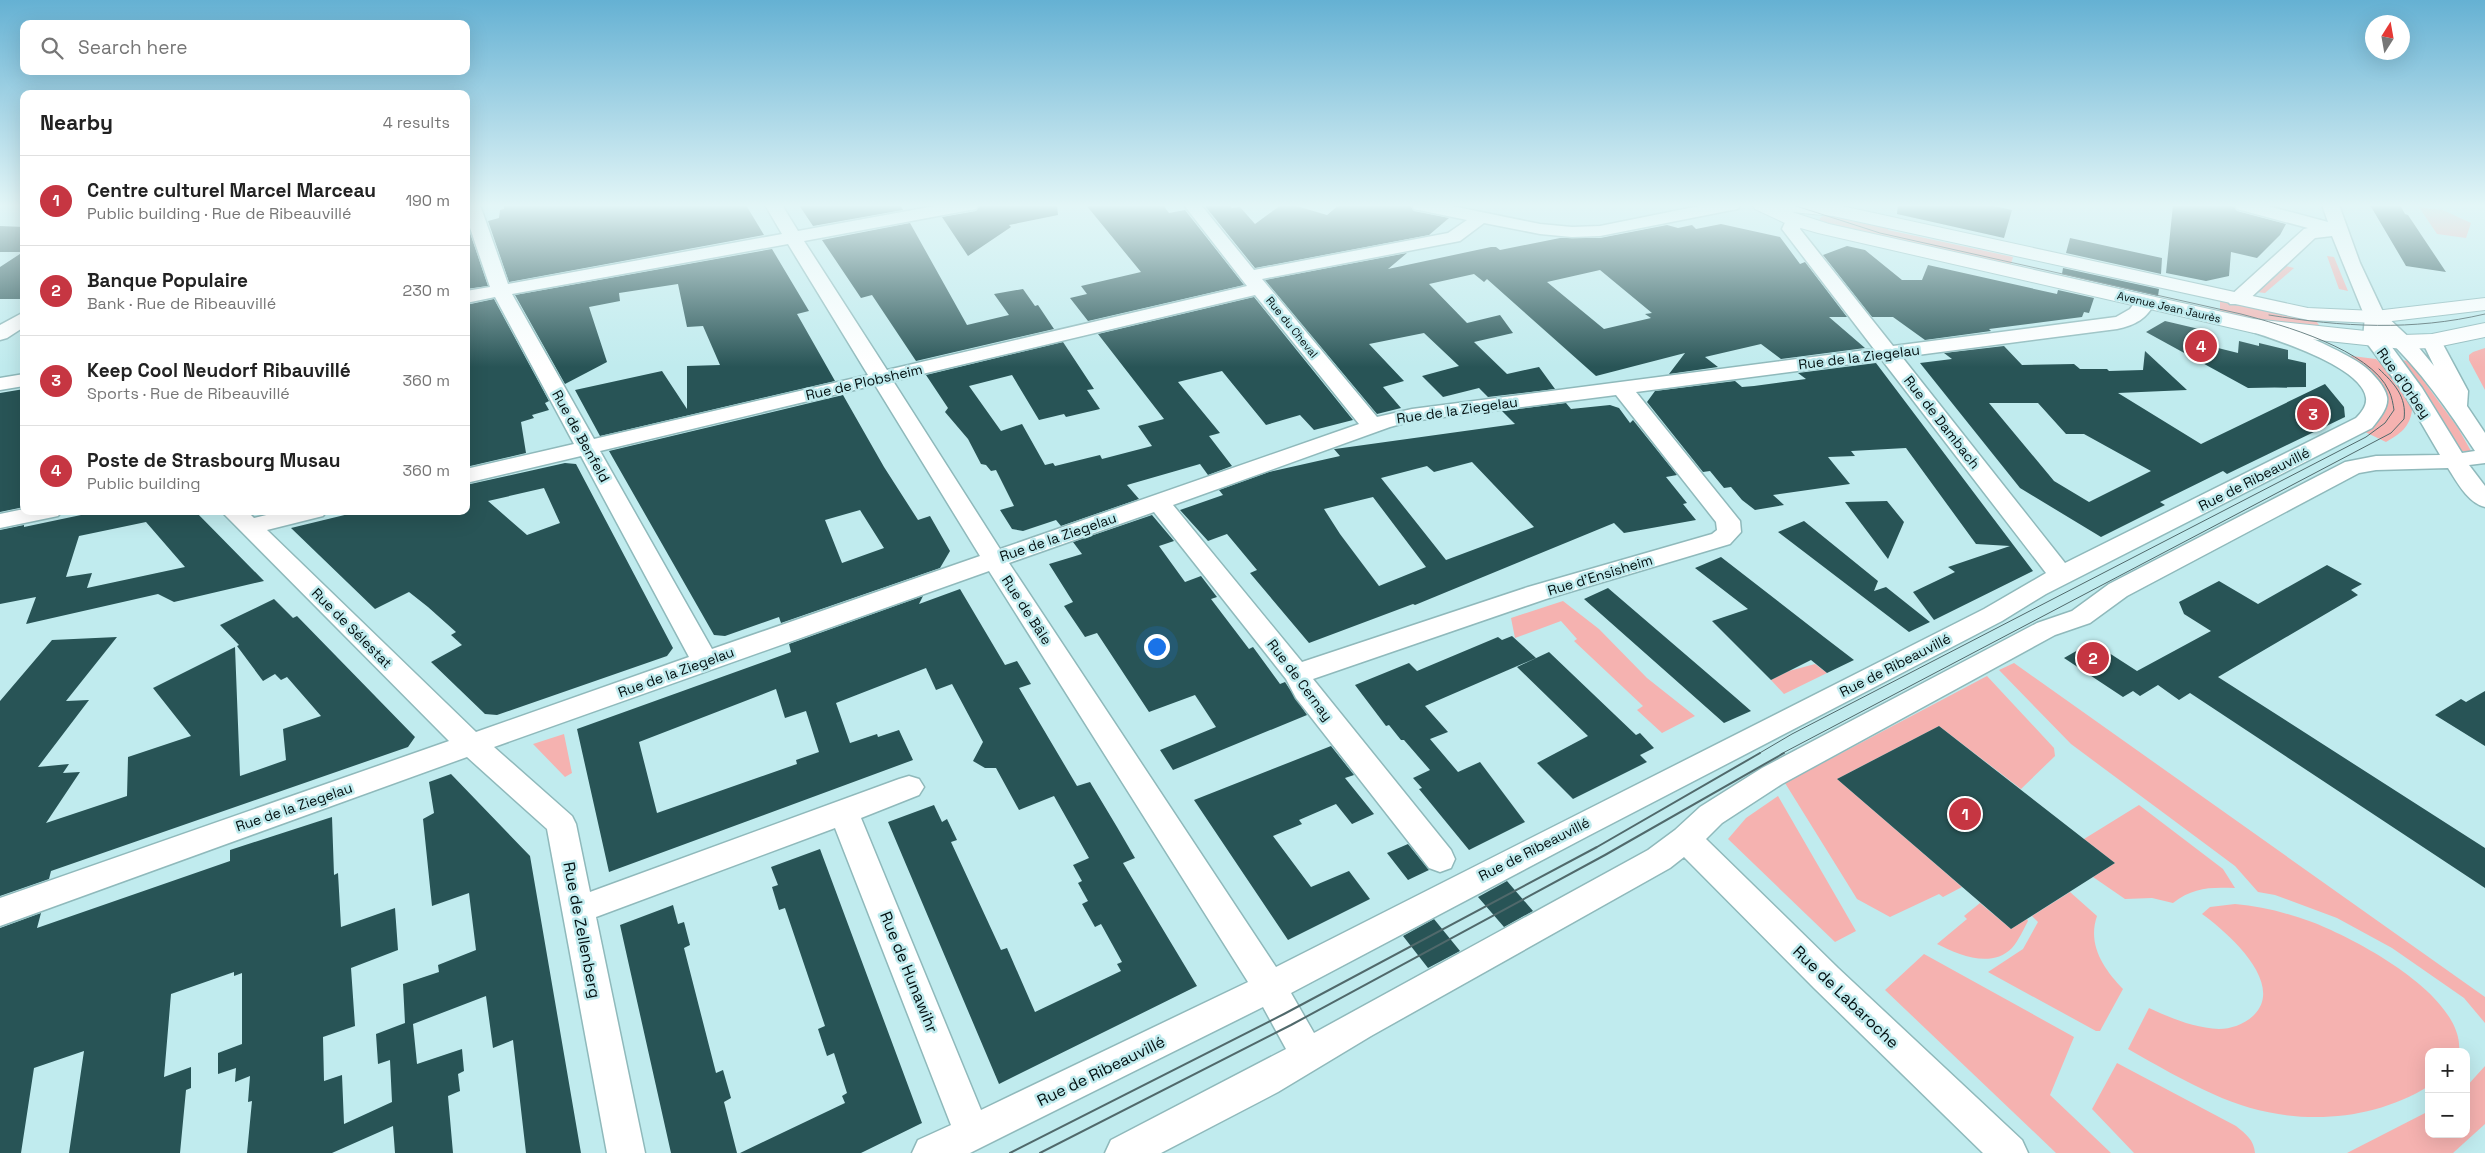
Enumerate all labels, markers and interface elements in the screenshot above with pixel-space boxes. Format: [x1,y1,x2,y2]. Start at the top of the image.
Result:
north arrow [2365,15,2410,60]
search box [20,20,470,75]
icon: search [38,34,66,62]
text: Search here [78,35,188,60]
text: Nearby [40,109,113,136]
text: 4 results [383,112,450,133]
text: Centre culturel Marcel Marceau [87,178,376,203]
text: 1 [52,190,60,211]
text: 190 m [405,190,450,211]
text: Public building · Rue de Ribeauvillé [87,203,352,224]
text: Banque Populaire [87,268,248,293]
text: 2 [51,280,61,301]
text: 230 m [403,280,450,301]
street label: Avenue Jean Jaurès [2116,288,2222,326]
text: Bank · Rue de Ribeauvillé [87,293,276,314]
street label: Rue du Cheval [1263,294,1321,360]
pin: 4 [2185,327,2217,365]
street label: Rue de la Ziegelau [1797,341,1921,373]
street label: Rue d'Orbey [2373,344,2435,422]
text: Keep Cool Neudorf Ribauvillé [87,358,351,383]
street label: Rue de Plobsheim [804,360,924,404]
text: 3 [51,370,61,391]
text: 360 m [402,370,450,391]
street label: Rue de Dambach [1900,372,1984,472]
text: Sports · Rue de Ribeauvillé [87,383,290,404]
street label: Rue de Benfeld [548,387,614,485]
street label: Rue de la Ziegelau [1395,393,1519,427]
pin: 3 [2297,395,2329,433]
street label: Rue de Ribeauvillé [2195,443,2313,515]
text: Poste de Strasbourg Musau [87,448,340,473]
text: 4 [51,460,61,481]
text: 360 m [402,460,450,481]
text: Public building [87,473,200,494]
street label: Rue de la Ziegelau [997,509,1119,565]
street label: Rue d'Ensisheim [1545,550,1655,600]
street label: Rue de Bâle [998,572,1056,648]
street label: Rue de Sélestat [308,584,396,672]
street label: Rue de Ribeauvillé [1836,629,1954,701]
your location [1144,634,1170,660]
street label: Rue de Cernay [1263,636,1337,724]
pin: 2 [2077,639,2109,677]
street label: Rue de la Ziegelau [615,643,737,701]
street label: Rue de la Ziegelau [233,779,355,835]
pin: 1 [1949,795,1981,833]
street label: Rue de Ribeauvillé [1475,813,1593,885]
street label: Rue de Zellenberg [558,860,606,1000]
street label: Rue de Hunawihr [875,908,943,1036]
street label: Rue de Labaroche [1789,941,1903,1053]
street label: Rue de Ribeauvillé [1034,1031,1168,1111]
map controls [2425,1048,2470,1138]
button: + [2425,1048,2470,1093]
button: − [2425,1093,2470,1138]

